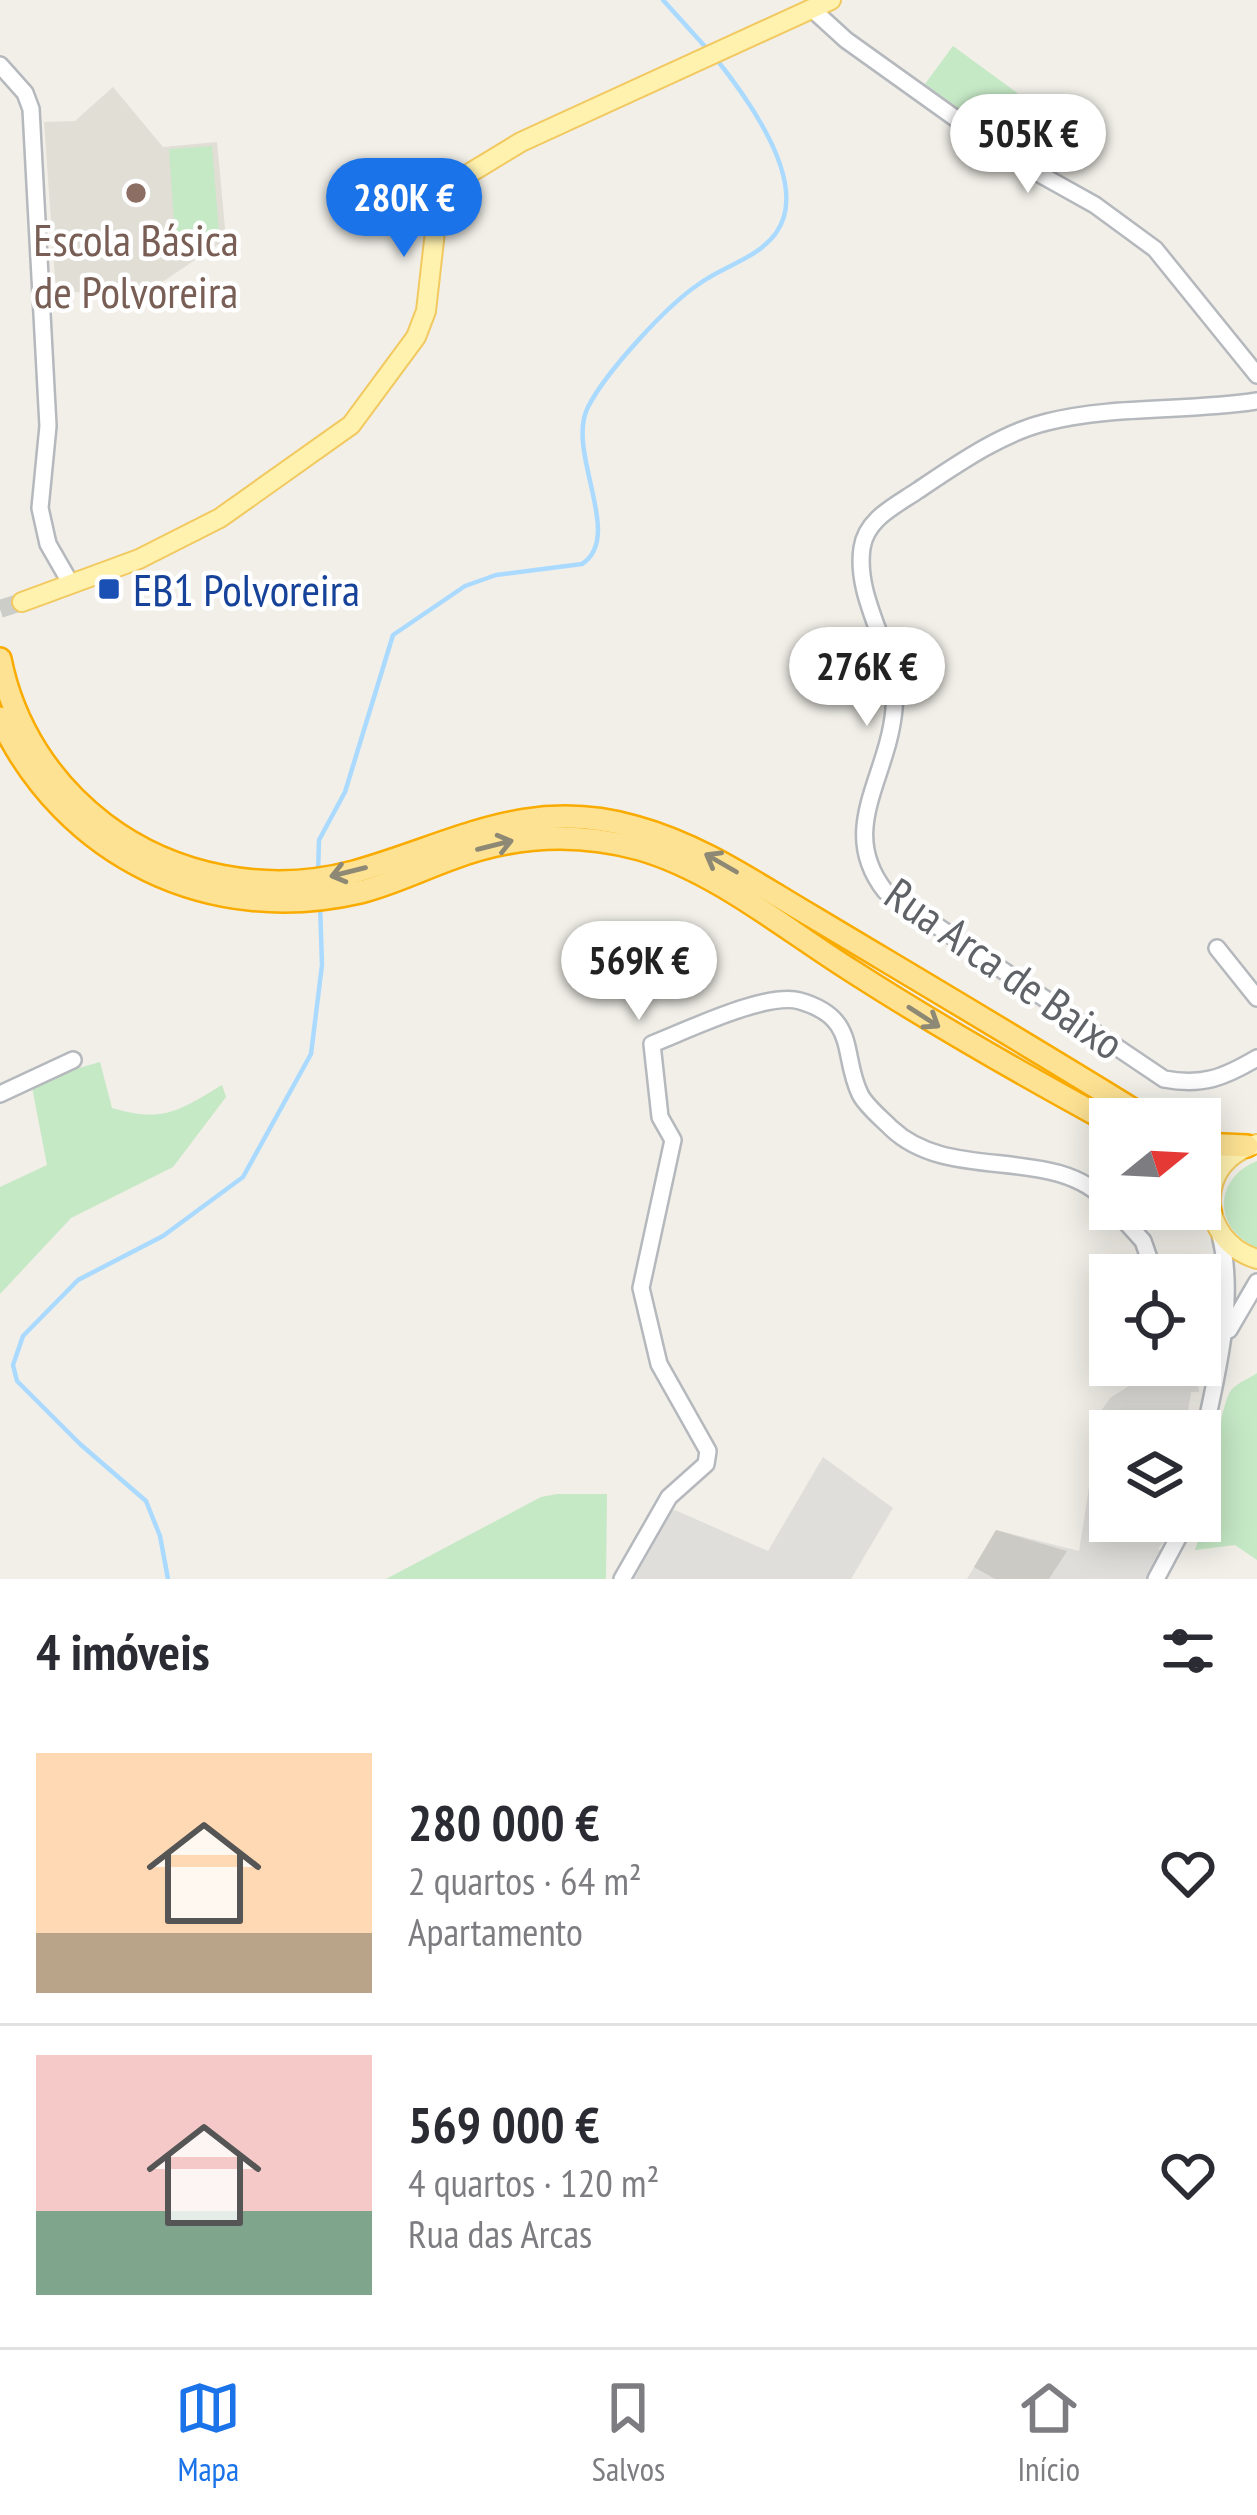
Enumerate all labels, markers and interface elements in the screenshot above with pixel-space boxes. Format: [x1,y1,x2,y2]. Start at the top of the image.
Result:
pin: 505K € [930,94,1126,196]
text: 505K € [977,107,1079,158]
pin: 280K € [306,158,502,260]
text: 280K € [353,171,455,222]
marker: Escola Básica de Polvoreira [123,180,149,206]
place label: Escola Básica de Polvoreira [33,210,239,320]
place label: EB1 Polvoreira [133,560,360,618]
marker: EB1 Polvoreira [96,576,122,602]
pin: 276K € [769,627,965,729]
text: 276K € [816,640,918,691]
one-way arrow [476,833,514,855]
one-way arrow [704,850,739,874]
one-way arrow [330,862,368,884]
street label: Rua Arca de Baixo [874,864,1136,1072]
pin: 569K € [541,921,737,1023]
text: 569K € [588,934,690,985]
one-way arrow [906,1005,940,1030]
north arrow [1089,1098,1221,1230]
map controls [1089,1098,1221,1542]
button: locate [1089,1254,1221,1386]
button: layers [1089,1410,1221,1542]
text: 4 imóveis [36,1618,210,1684]
icon: filters [1155,1618,1221,1684]
text: 280 000 € [408,1789,600,1855]
icon: home [132,1801,276,1945]
icon: heart [1155,1840,1221,1906]
text: 2 quartos · 64 m² [408,1855,642,1906]
text: Apartamento [408,1906,583,1957]
text: 569 000 € [408,2091,600,2157]
icon: home [132,2103,276,2247]
icon: heart [1155,2142,1221,2208]
text: 4 quartos · 120 m² [408,2157,659,2208]
text: Rua das Arcas [408,2208,592,2259]
tab: Mapa [175,2375,241,2490]
tab: Salvos [592,2375,665,2490]
tab: Início [1016,2375,1082,2490]

